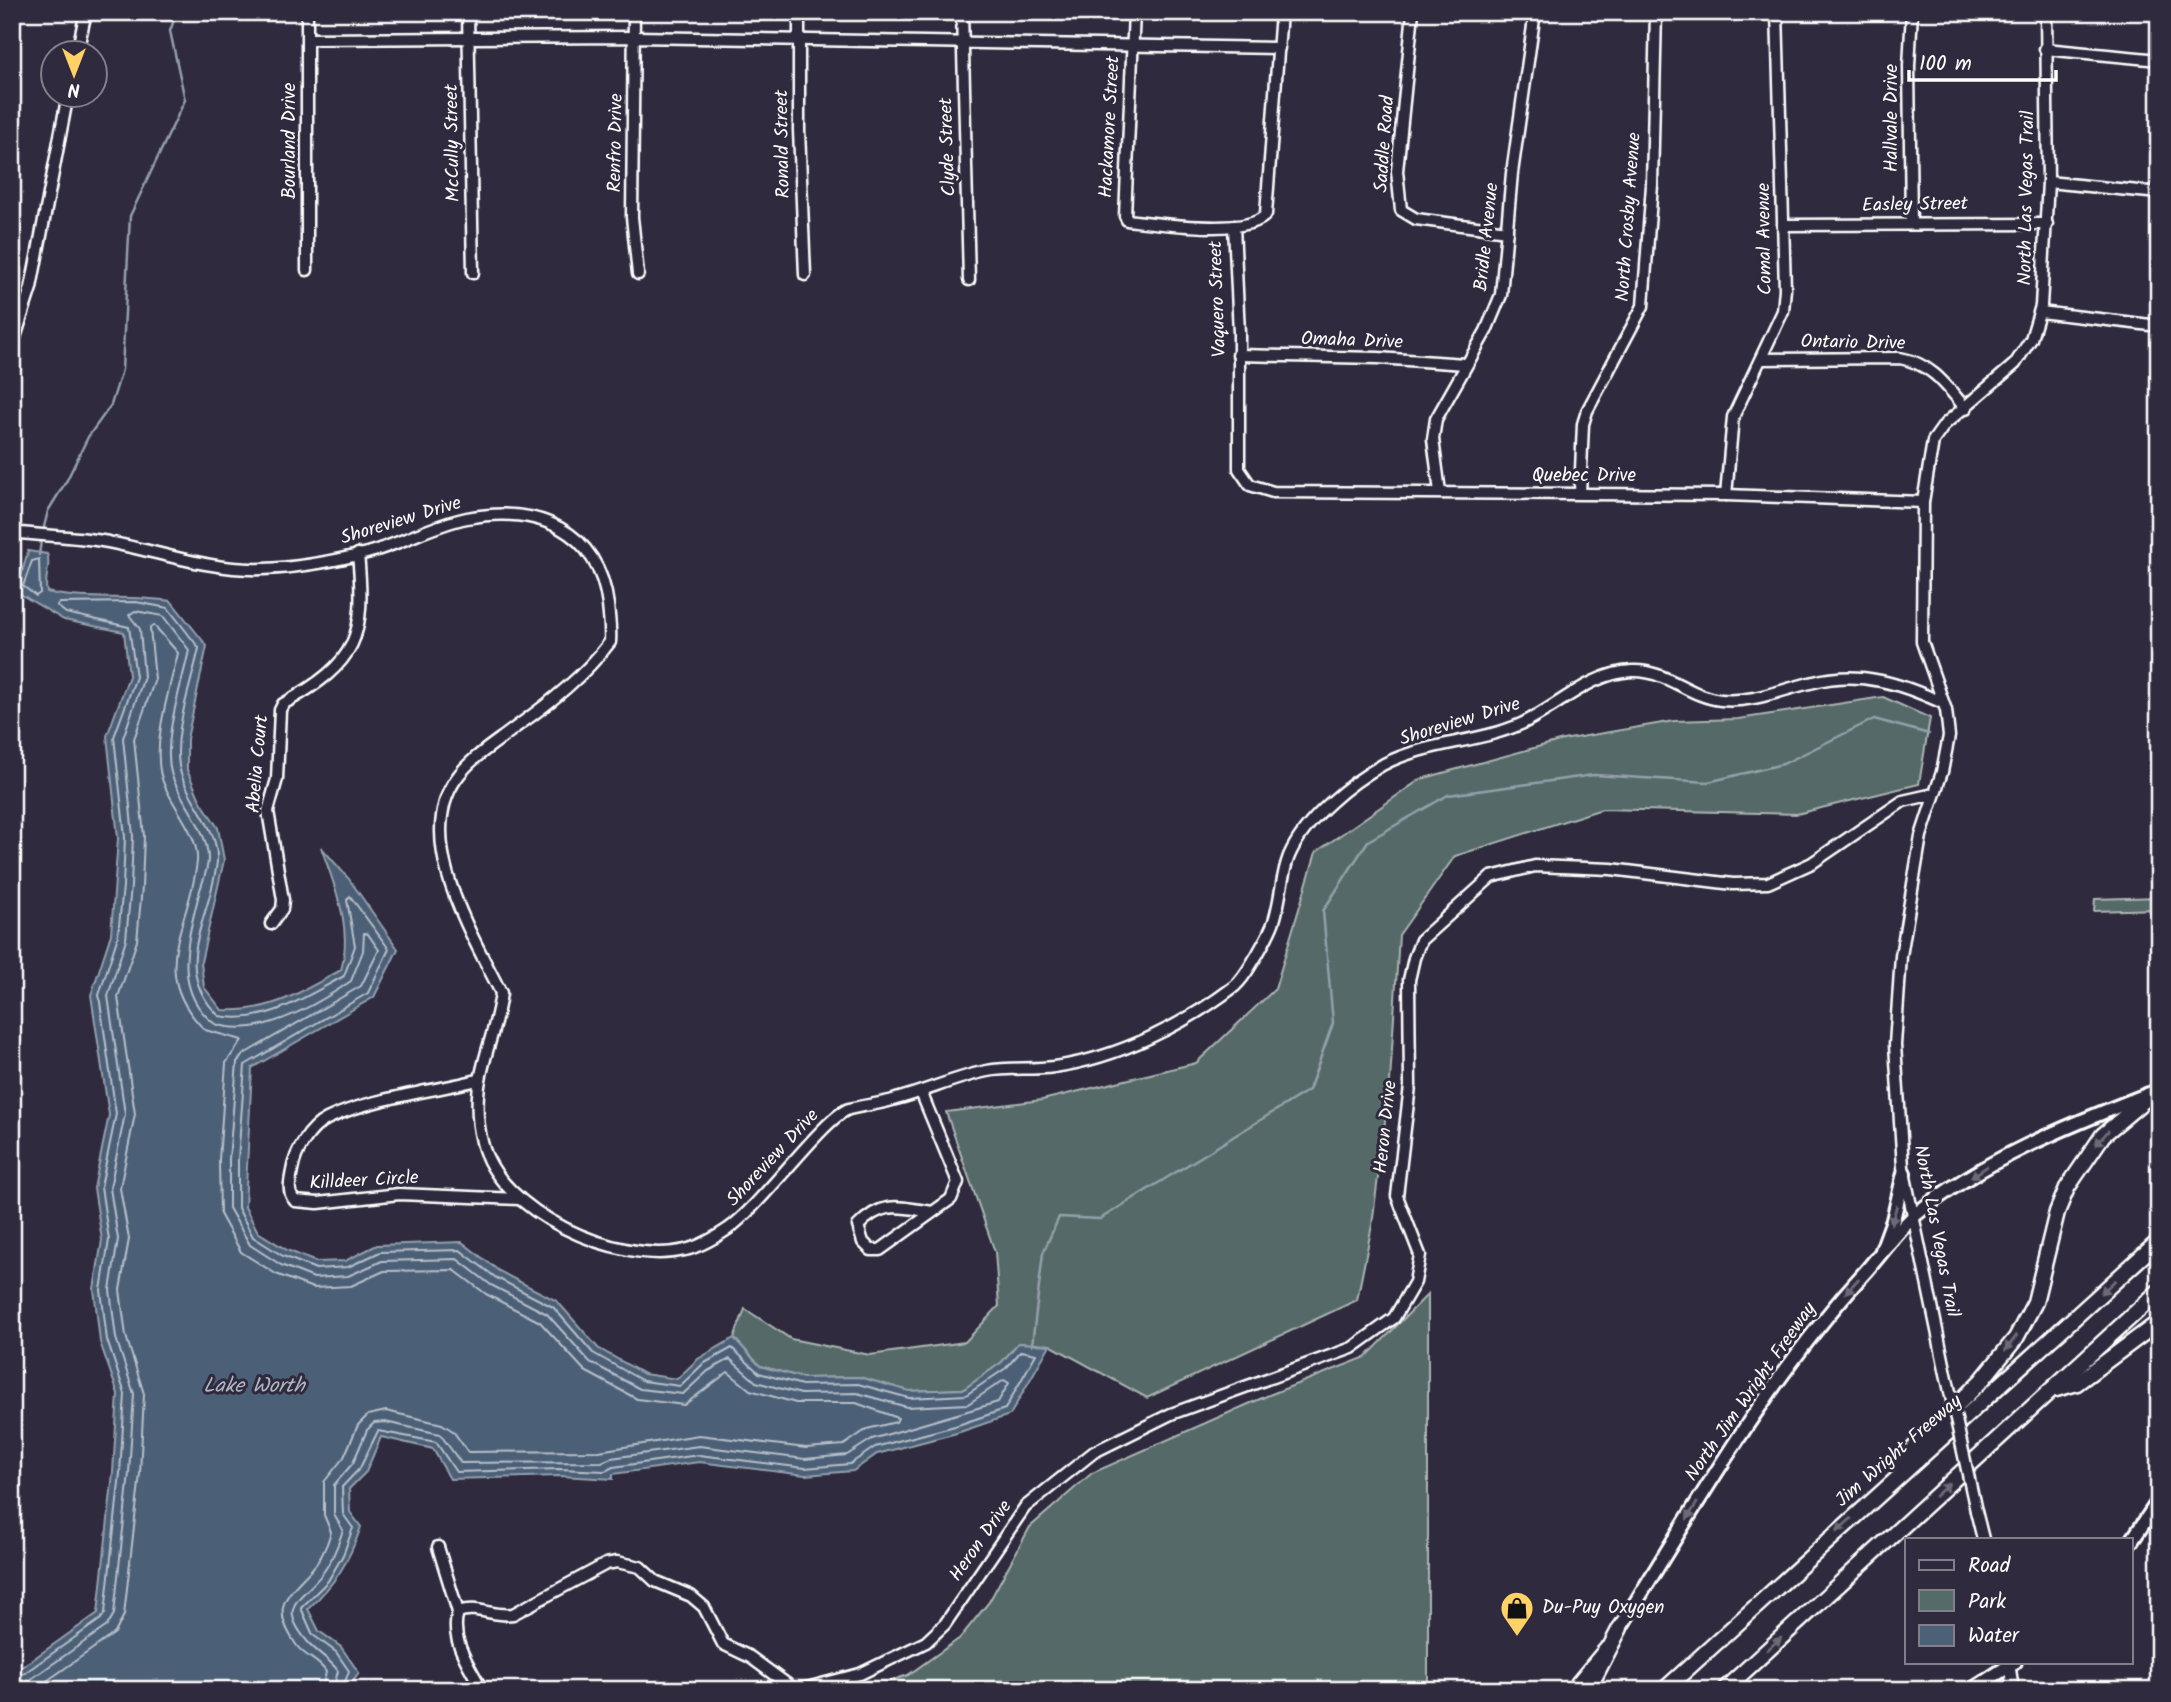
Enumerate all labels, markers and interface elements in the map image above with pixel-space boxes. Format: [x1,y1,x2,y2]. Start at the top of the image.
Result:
north arrow [38,38,108,108]
scale bar [1909,38,2056,82]
text: 100 m [1919,48,1972,81]
street label: Hackamore Street [1091,55,1129,199]
street label: Hallvale Drive [1877,63,1907,172]
text: N [68,74,80,104]
street label: Bourland Drive [275,82,305,199]
street label: McCully Street [437,83,469,202]
street label: Ronald Street [767,89,799,199]
street label: Renfro Drive [600,93,632,193]
street label: Saddle Road [1367,94,1403,193]
street label: Clyde Street [931,96,965,197]
street label: North Las Vegas Trail [2010,110,2044,286]
street label: North Crosby Avenue [1608,131,1650,303]
street label: Bridle Avenue [1466,181,1508,293]
street label: Comal Avenue [1749,182,1781,295]
street label: Easley Street [1862,189,1969,221]
street label: Vaquero Street [1201,240,1235,358]
street label: Omaha Drive [1300,324,1404,358]
street label: Ontario Drive [1800,327,1906,359]
street label: Quebec Drive [1532,461,1636,491]
street label: Shoreview Drive [337,488,466,554]
street label: Shoreview Drive [1396,689,1525,755]
street label: Abelia Court [239,713,277,814]
street label: Heron Drive [1366,1078,1406,1175]
street label: Shoreview Drive [719,1102,827,1214]
one-way arrow [2094,1129,2110,1147]
street label: North Las Vegas Trail [1905,1142,1967,1320]
street label: Killdeer Circle [309,1163,420,1199]
one-way arrow [1970,1165,1988,1179]
one-way arrow [1888,1204,1899,1226]
one-way arrow [1844,1277,1860,1295]
one-way arrow [2099,1279,2117,1295]
street label: North Jim Wright Freeway [1678,1295,1825,1488]
one-way arrow [2004,1334,2019,1352]
water label: Lake Worth [203,1370,306,1403]
street label: Jim Wright Freeway [1829,1387,1970,1515]
one-way arrow [1933,1482,1951,1498]
street label: Heron Drive [942,1494,1020,1588]
one-way arrow [1686,1502,1699,1521]
one-way arrow [1835,1517,1852,1532]
legend [1905,1538,2132,1664]
text: Road [1968,1550,2011,1583]
text: Park [1968,1586,2006,1619]
shop icon: Du-Puy Oxygen [1498,1589,1536,1638]
place label: Du-Puy Oxygen [1542,1593,1664,1623]
text: Water [1968,1620,2020,1653]
one-way arrow [1765,1636,1782,1652]

